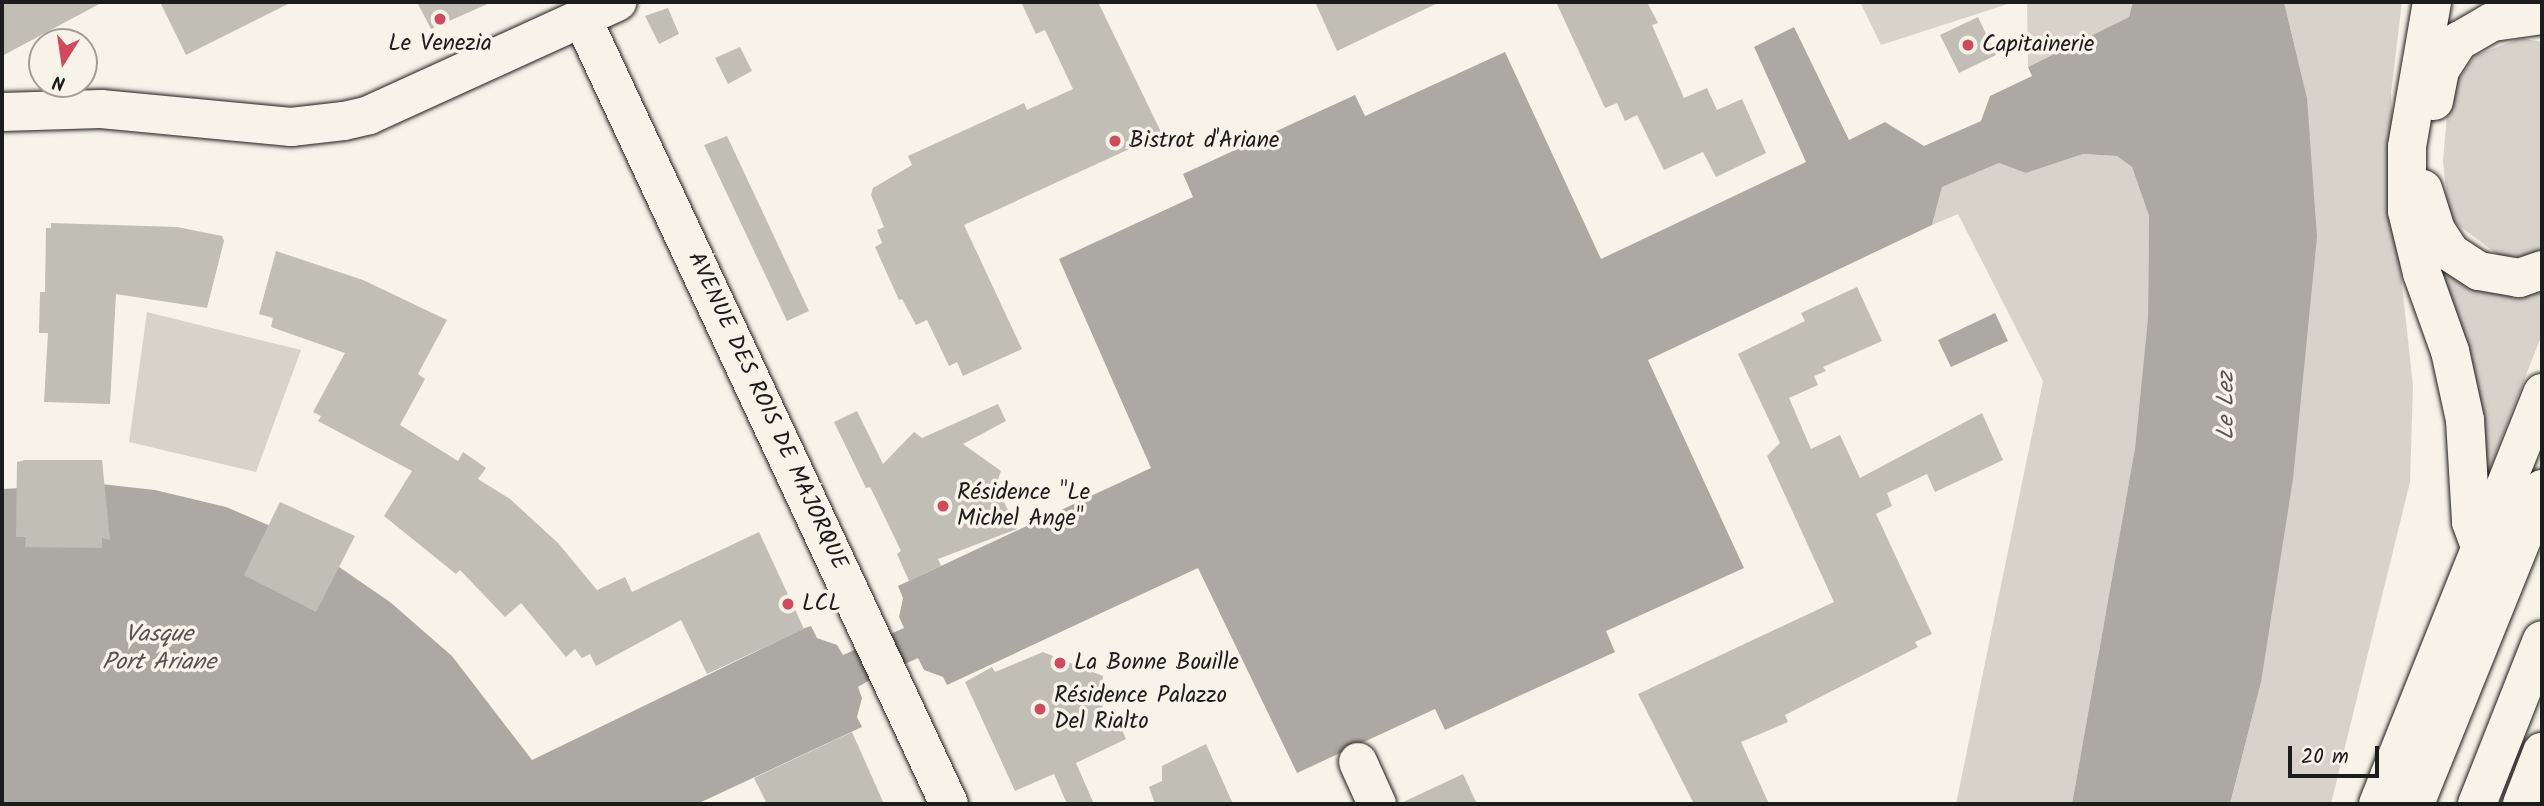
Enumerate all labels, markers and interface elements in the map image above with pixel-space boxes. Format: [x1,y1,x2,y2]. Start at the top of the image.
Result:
marker: Le Venezia [432,11,448,27]
north arrow [28,28,98,98]
place label: Le Venezia [388,30,492,58]
place label: Capitainerie [1982,31,2094,59]
marker: Capitainerie [1960,37,1976,53]
text: N [50,66,68,98]
place label: Bistrot d'Ariane [1129,127,1279,155]
marker: Bistrot d'Ariane [1107,133,1123,149]
street label: AVENUE DES ROIS DE MAJORQUE [681,248,853,574]
water label: Le Lez [2213,372,2241,440]
place label: Résidence "Le Michel Ange" [957,479,1090,533]
marker: Résidence "Le Michel Ange" [935,498,951,514]
place label: LCL [802,590,841,618]
marker: LCL [780,596,796,612]
water label: Vasque Port Ariane [102,621,216,677]
place label: La Bonne Bouille [1074,649,1239,677]
marker: La Bonne Bouille [1052,655,1068,671]
place label: Résidence Palazzo Del Rialto [1054,682,1227,736]
marker: Résidence Palazzo Del Rialto [1032,701,1048,717]
scale bar [2292,732,2383,776]
text: 20 m [2301,741,2349,774]

